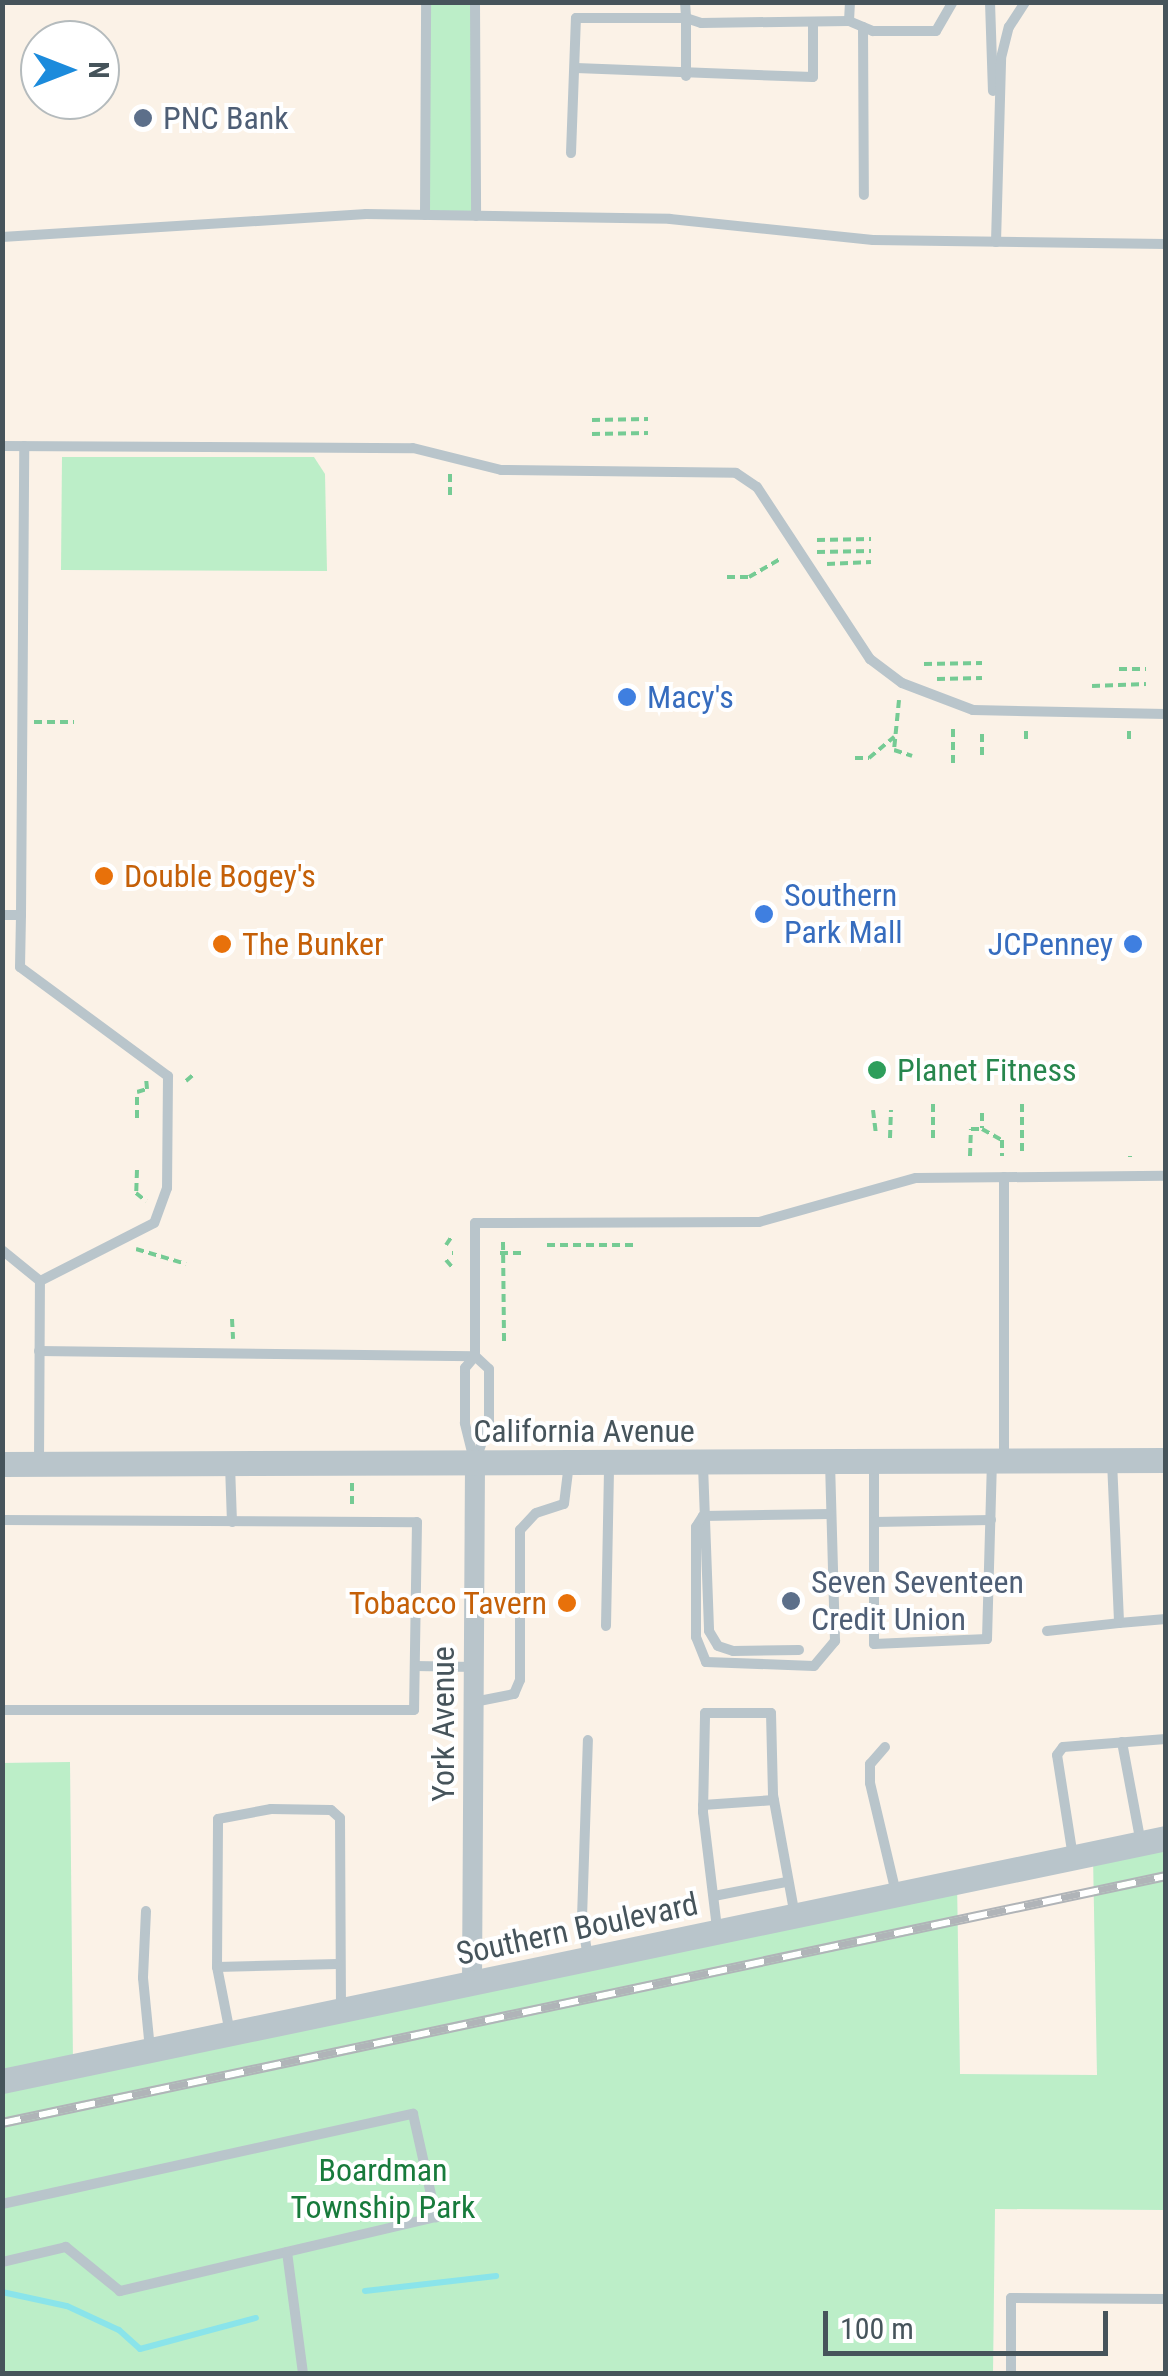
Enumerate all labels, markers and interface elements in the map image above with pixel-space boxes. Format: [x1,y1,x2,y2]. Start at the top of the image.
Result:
north arrow [20,20,120,120]
text: N [82,61,115,79]
place label: PNC Bank [163,99,289,137]
marker: PNC Bank [132,107,154,129]
place label: Macy's [647,678,734,716]
marker: Macy's [616,686,638,708]
place label: Double Bogey's [124,857,316,895]
marker: Double Bogey's [93,865,115,887]
place label: Southern Park Mall [784,877,903,952]
marker: Southern Park Mall [753,903,775,925]
place label: The Bunker [242,925,384,963]
place label: JCPenney [988,925,1113,963]
marker: The Bunker [211,933,233,955]
marker: JCPenney [1122,933,1144,955]
place label: Planet Fitness [897,1051,1077,1089]
marker: Planet Fitness [866,1059,888,1081]
street label: California Avenue [473,1412,695,1450]
place label: Seven Seventeen Credit Union [811,1564,1024,1639]
place label: Tobacco Tavern [348,1584,547,1622]
marker: Seven Seventeen Credit Union [780,1590,802,1612]
marker: Tobacco Tavern [556,1592,578,1614]
street label: York Avenue [424,1646,462,1802]
street label: Southern Boulevard [453,1885,701,1973]
park label: Boardman Township Park [290,2152,476,2227]
scale bar [828,2291,1113,2353]
text: 100 m [840,2311,914,2346]

